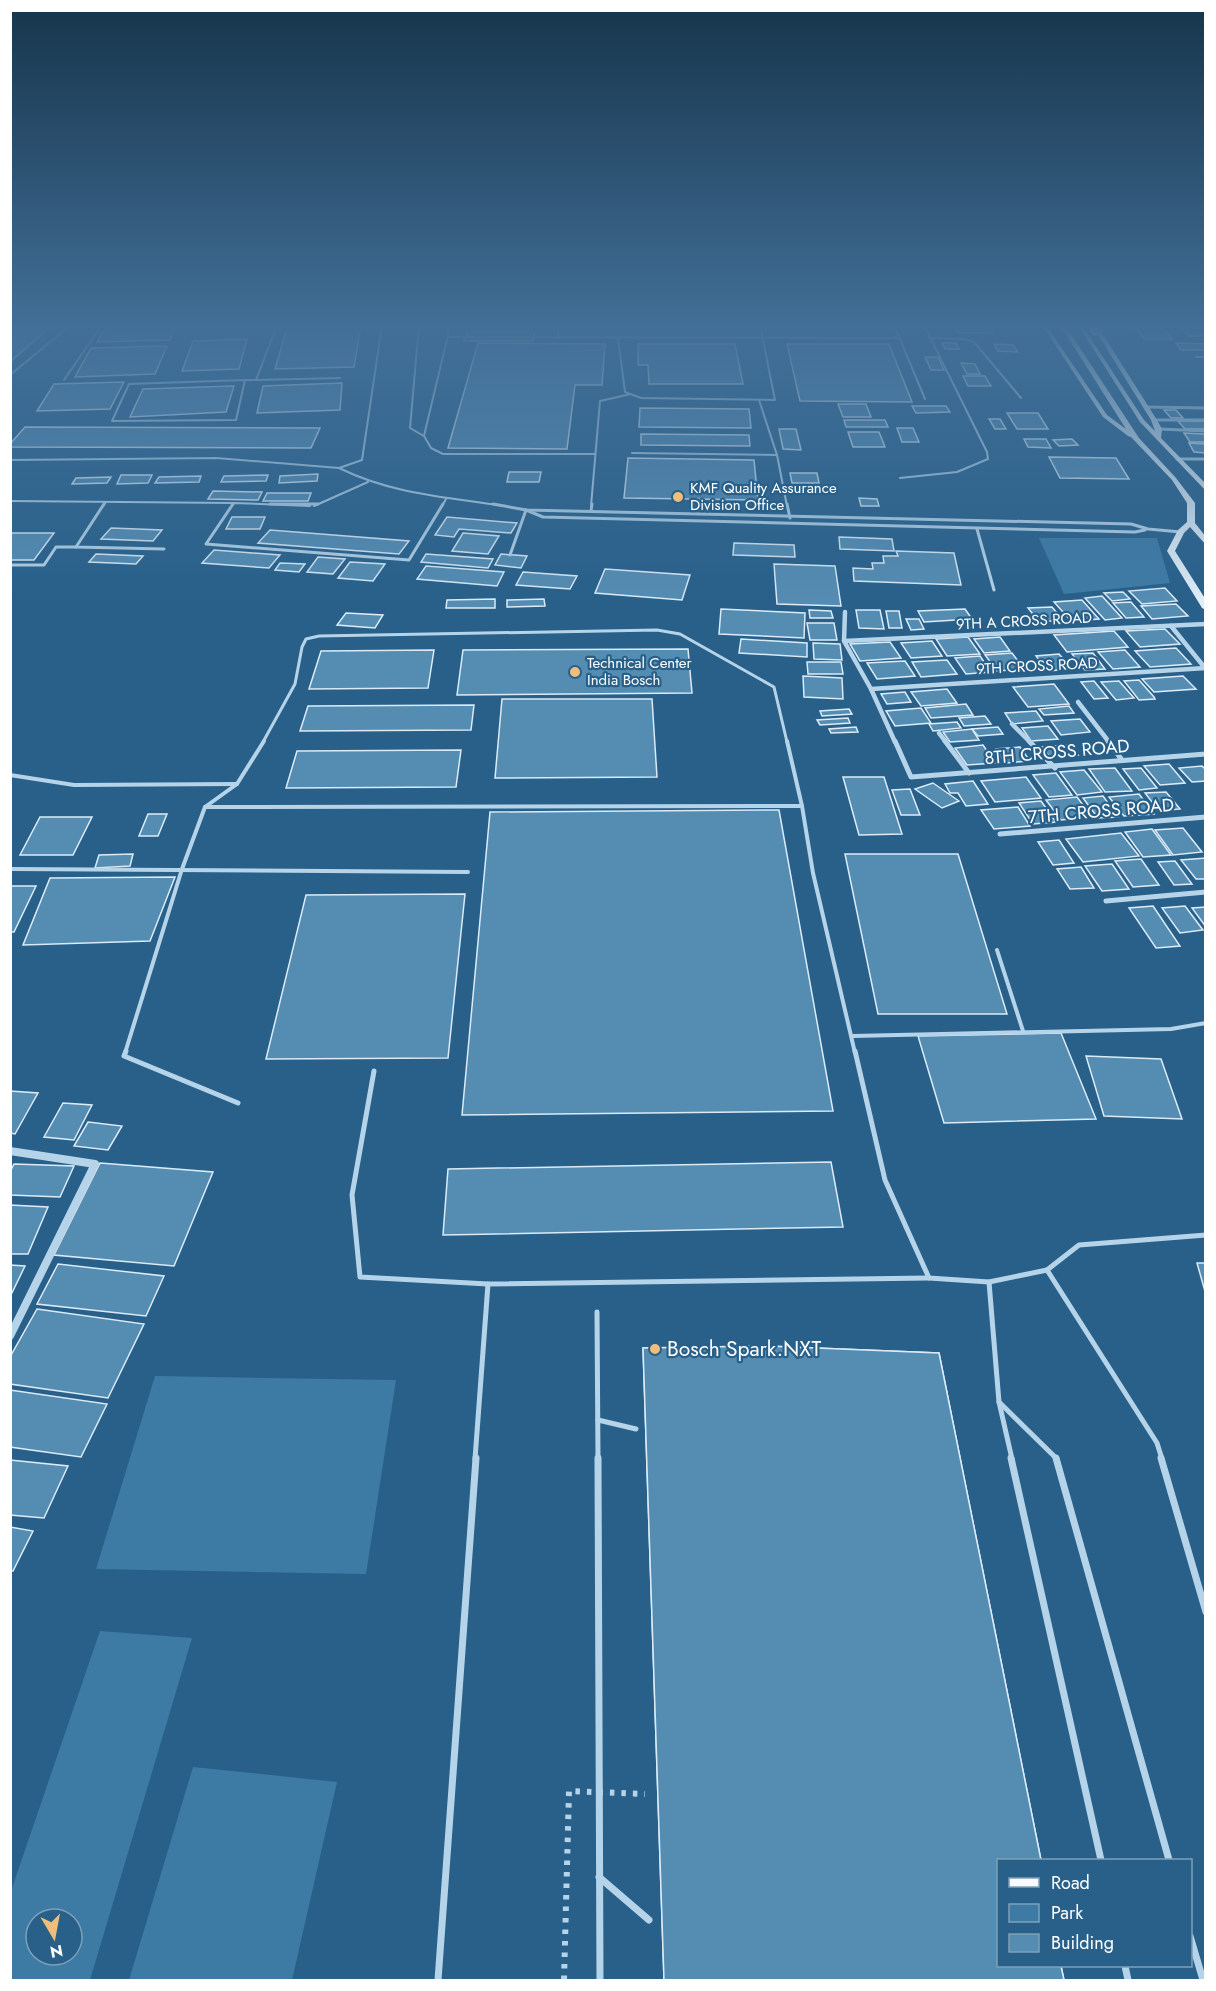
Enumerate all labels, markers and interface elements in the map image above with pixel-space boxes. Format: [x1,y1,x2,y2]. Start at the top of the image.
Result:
place label: KMF Quality Assurance Division Office [690,477,837,516]
marker: KMF Quality Assurance Division Office [671,490,685,504]
street label: 9TH A CROSS ROAD [955,606,1093,636]
place label: Technical Center India Bosch [587,652,693,691]
street label: 9TH CROSS ROAD [976,652,1098,680]
marker: Technical Center India Bosch [568,665,582,679]
street label: 8TH CROSS ROAD [983,733,1131,771]
street label: 7TH CROSS ROAD [1027,792,1175,830]
place label: Bosch Spark.NXT [667,1334,822,1364]
marker: Bosch Spark.NXT [648,1342,662,1356]
legend [997,1859,1192,1967]
text: Road [1051,1870,1090,1896]
text: Park [1051,1900,1083,1926]
north arrow [24,1907,84,1967]
text: Building [1051,1930,1114,1956]
text: N [48,1939,65,1964]

